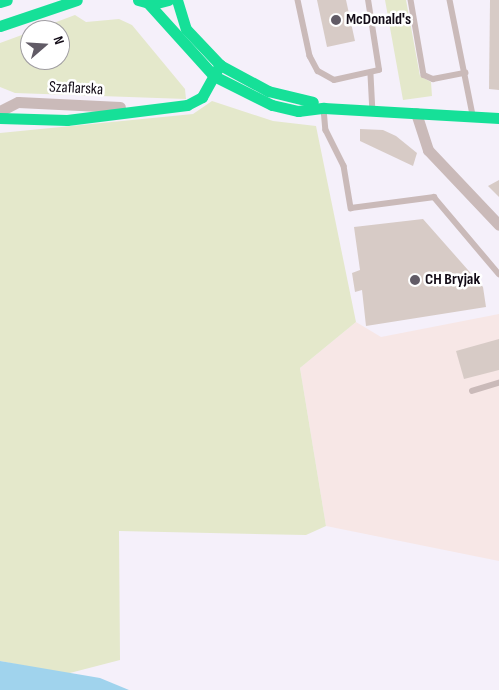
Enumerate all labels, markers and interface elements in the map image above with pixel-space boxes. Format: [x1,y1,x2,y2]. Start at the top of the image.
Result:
place label: McDonald's [346,10,411,30]
marker: McDonald's [330,14,342,26]
north arrow [20,20,70,70]
text: N [49,34,68,47]
street label: Szaflarska [48,78,104,100]
place label: CH Bryjak [425,270,480,290]
marker: CH Bryjak [409,274,421,286]

